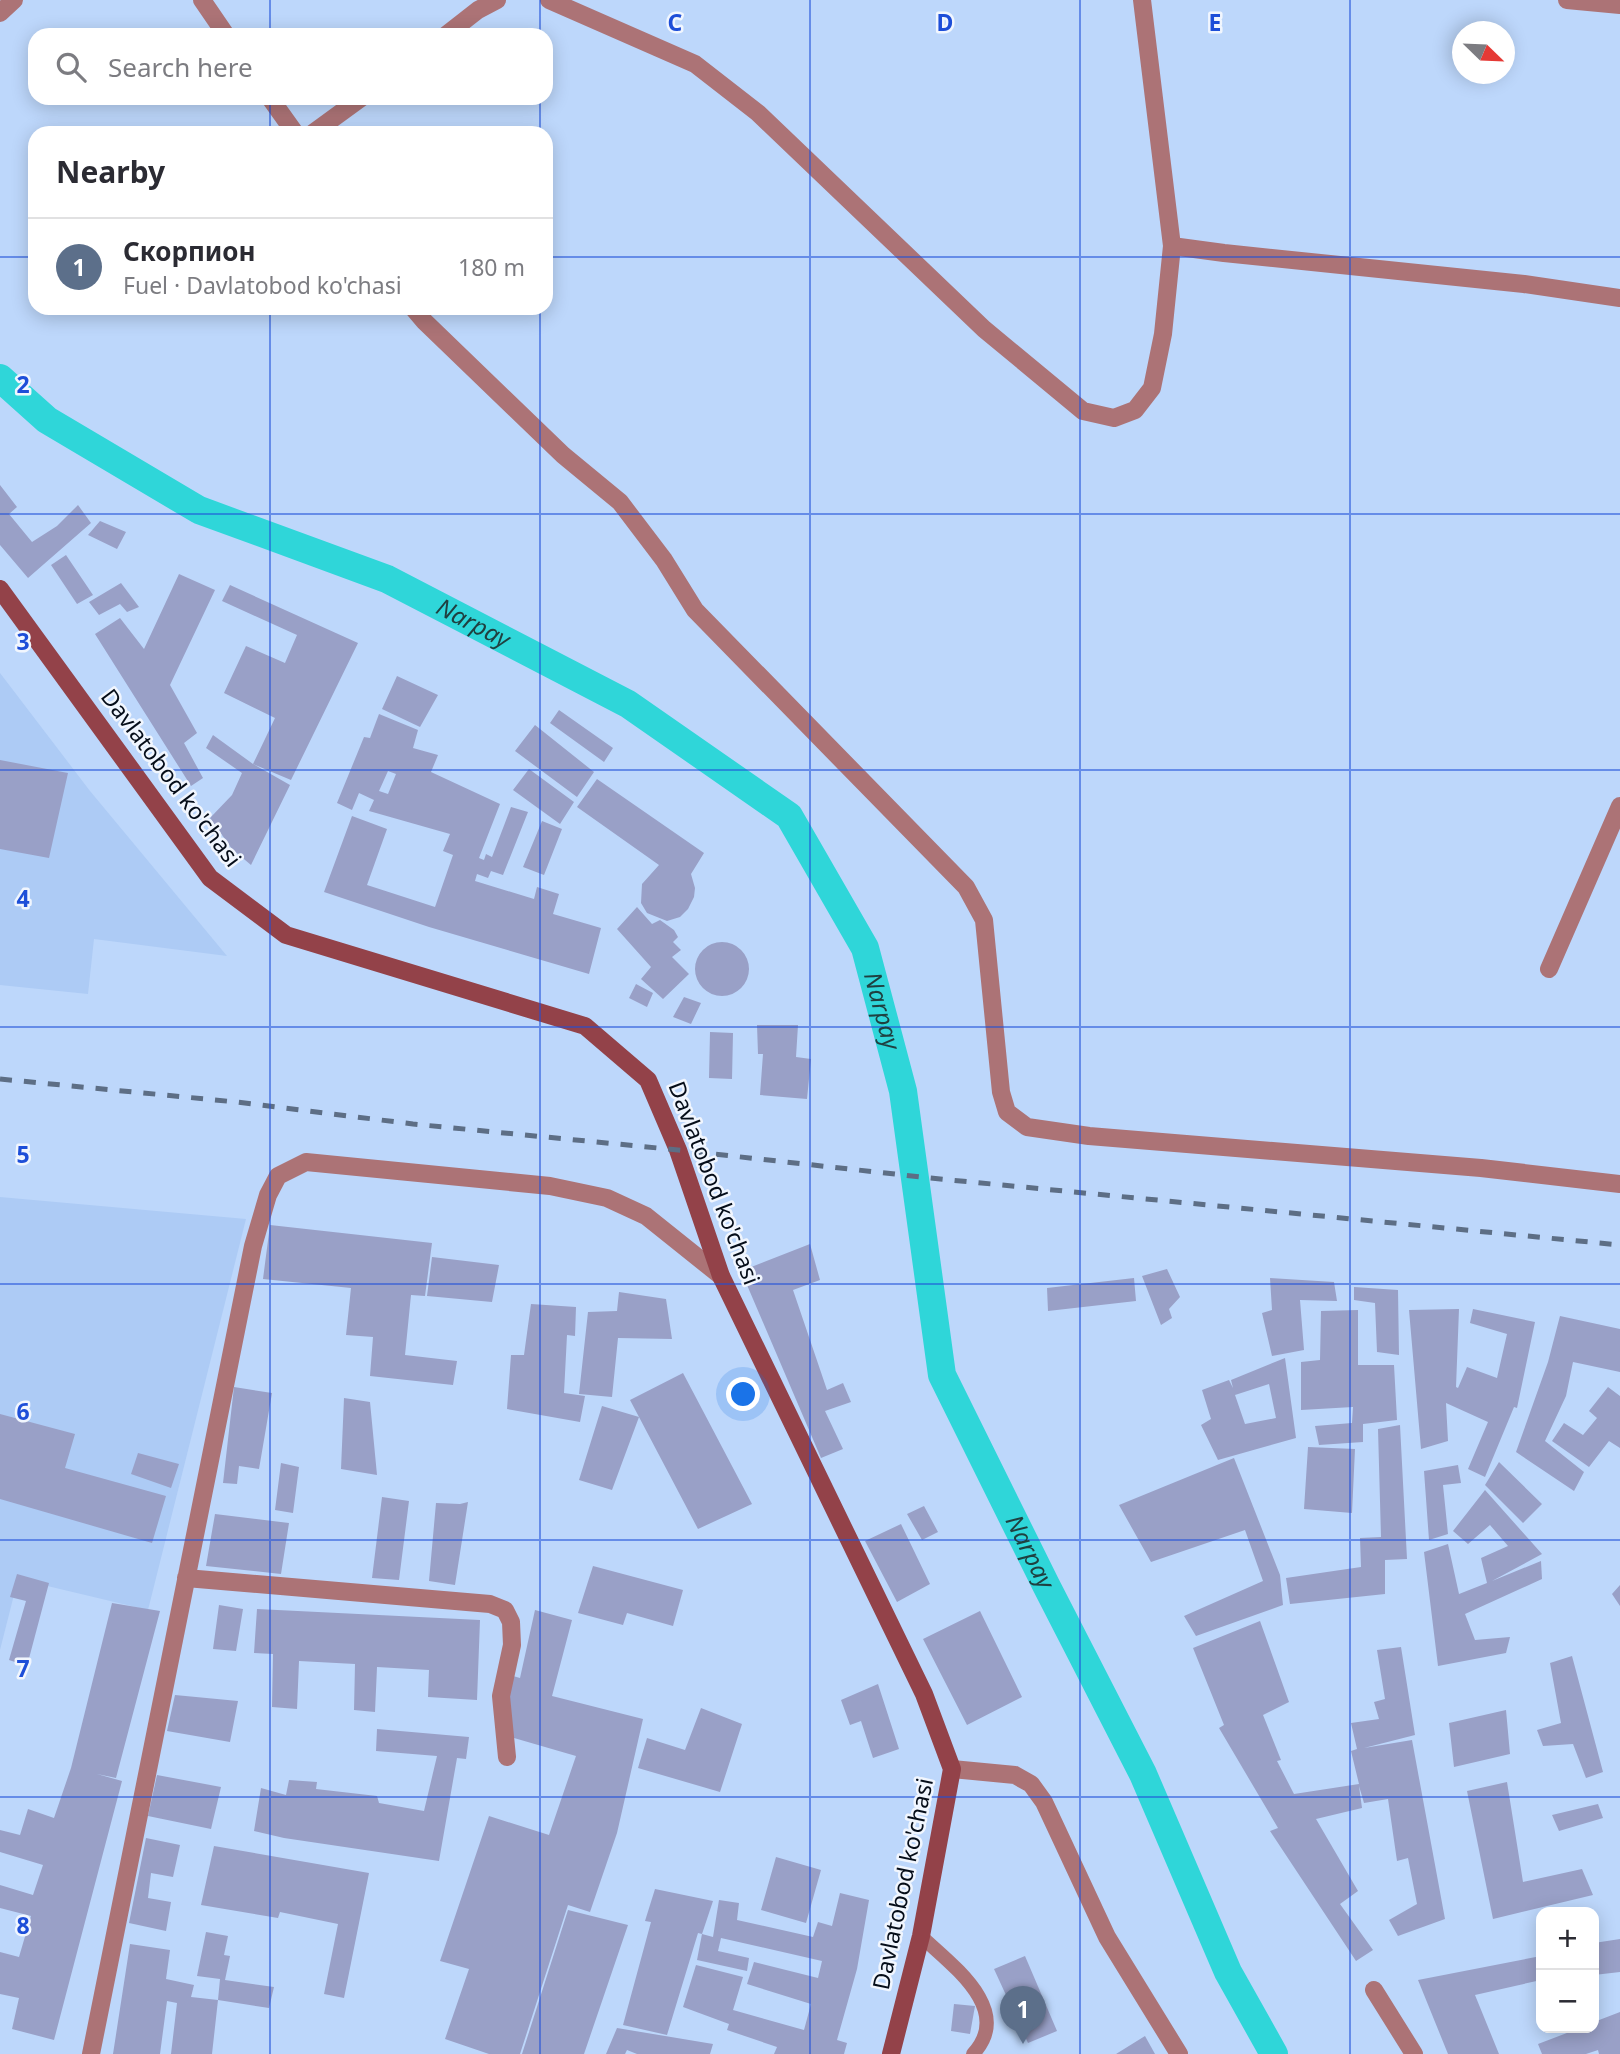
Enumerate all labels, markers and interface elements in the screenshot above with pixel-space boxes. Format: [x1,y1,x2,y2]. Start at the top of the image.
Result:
text: C [668,6,683,38]
text: D [937,6,953,38]
text: E [1209,6,1221,38]
north arrow [1452,21,1515,84]
search box [28,28,553,105]
icon: search [52,48,90,86]
text: Search here [108,49,253,85]
text: Nearby [56,151,165,192]
text: Скорпион [123,233,256,269]
text: 1 [72,251,86,283]
text: 180 m [458,251,525,283]
text: Fuel · Davlatobod ko'chasi [123,269,402,301]
text: 2 [16,368,30,400]
water label: Narpay [431,590,518,656]
text: 3 [16,625,30,657]
street label: Davlatobod ko'chasi [94,682,249,873]
text: 4 [16,882,30,914]
water label: Narpay [857,968,910,1055]
street label: Davlatobod ko'chasi [661,1076,768,1289]
text: 5 [16,1138,30,1170]
your location [726,1377,760,1411]
text: 6 [16,1395,30,1427]
water label: Narpay [999,1509,1064,1596]
text: 7 [16,1652,30,1684]
street label: Davlatobod ko'chasi [864,1775,940,1993]
map controls [1536,1907,1599,2033]
button: + [1536,1907,1599,1970]
text: 8 [16,1909,30,1941]
button: − [1536,1970,1599,2033]
pin: 1 [1000,1986,1046,2044]

